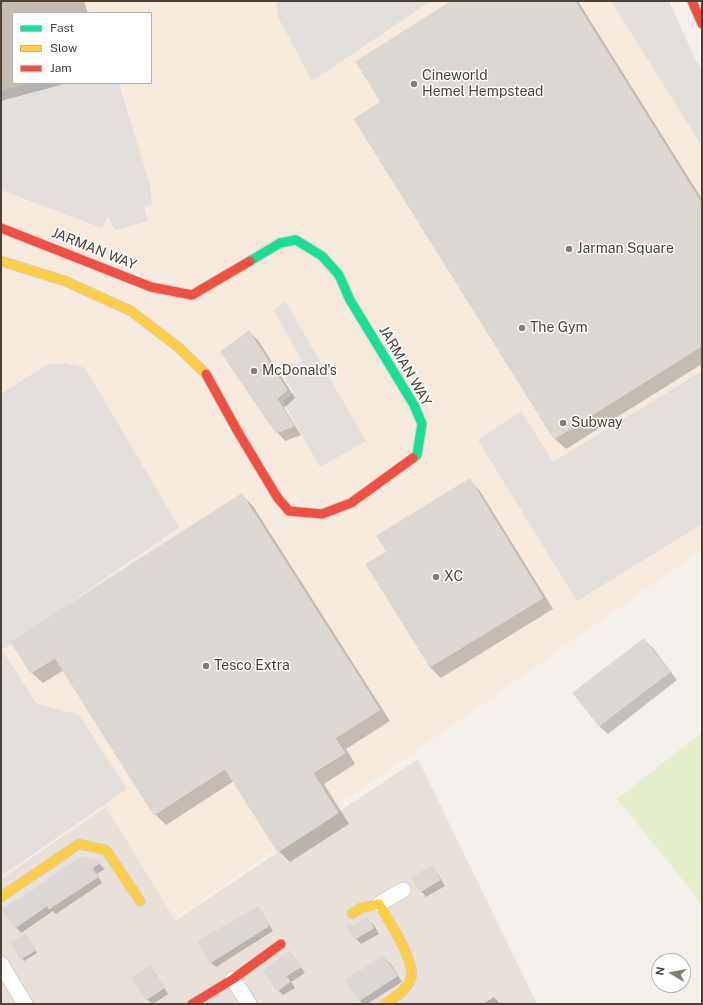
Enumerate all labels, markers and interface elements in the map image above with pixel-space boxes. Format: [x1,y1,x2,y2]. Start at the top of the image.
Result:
legend [12,12,152,84]
text: Fast [50,21,74,35]
text: Slow [50,41,77,55]
text: Jam [50,61,72,75]
place label: Cineworld Hemel Hempstead [422,68,543,100]
marker: Cineworld Hemel Hempstead [409,79,419,89]
street label: JARMAN WAY [49,224,139,274]
place label: Jarman Square [577,241,674,257]
marker: Jarman Square [564,244,574,254]
place label: The Gym [530,320,588,336]
street label: JARMAN WAY [375,323,435,409]
marker: The Gym [517,323,527,333]
place label: McDonald's [262,363,337,379]
marker: McDonald's [249,366,259,376]
place label: Subway [571,415,623,431]
marker: Subway [558,418,568,428]
place label: XC [444,569,463,585]
marker: XC [431,572,441,582]
place label: Tesco Extra [214,658,290,674]
marker: Tesco Extra [201,661,211,671]
north arrow [651,953,691,993]
text: N [654,966,667,976]

